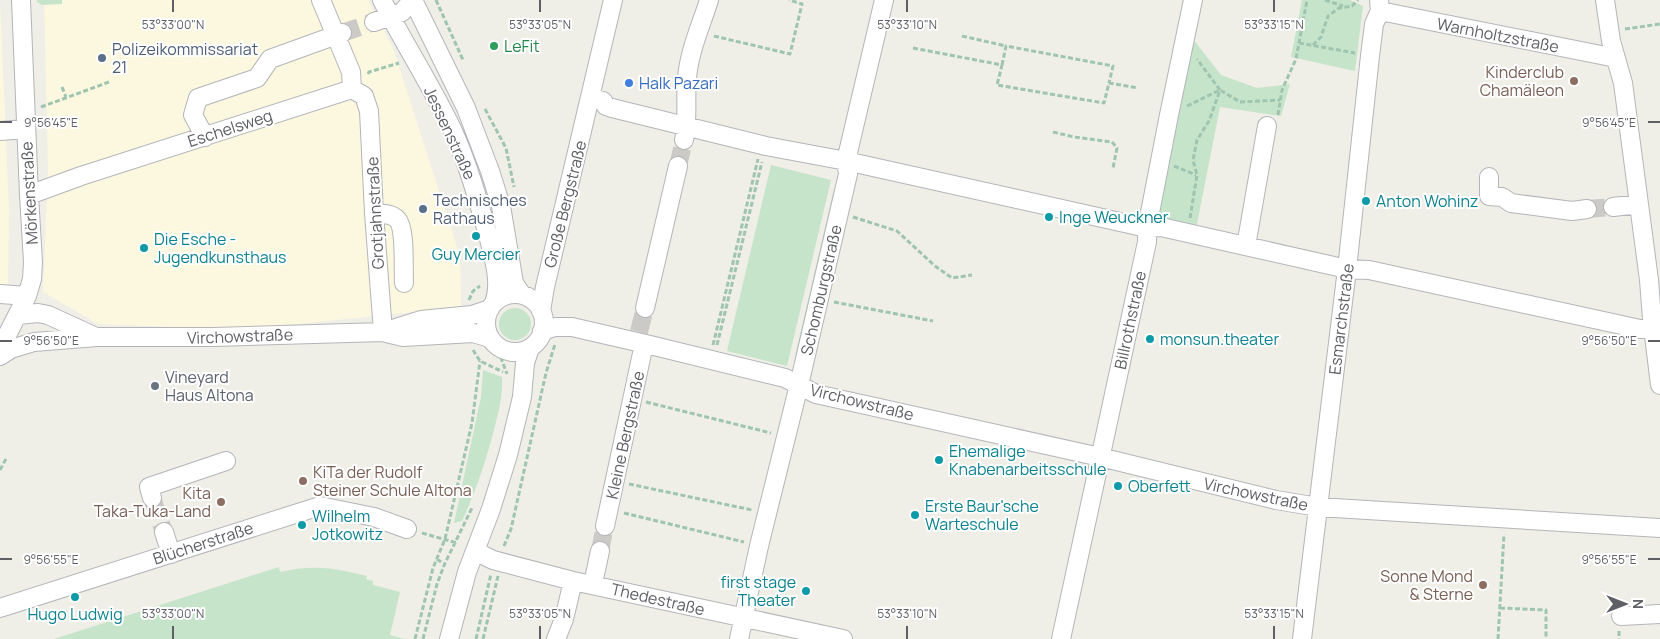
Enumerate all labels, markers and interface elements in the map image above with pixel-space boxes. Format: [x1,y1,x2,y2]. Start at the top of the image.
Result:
street label: Warnholtzstraße [1435,12,1561,58]
text: 53°33'00"N [142,16,204,33]
text: 53°33'05"N [509,16,571,33]
text: 53°33'10"N [877,16,937,33]
text: 53°33'15"N [1244,16,1304,33]
place label: LeFit [504,35,540,57]
place label: Polizeikommissariat 21 [112,38,258,78]
marker: LeFit [488,40,500,52]
marker: Polizeikommissariat 21 [96,52,108,64]
place label: Kinderclub Chamäleon [1480,61,1564,101]
place label: Halk Pazari [639,72,718,94]
marker: Kinderclub Chamäleon [1568,75,1580,87]
marker: Halk Pazari [623,77,635,89]
street label: Jessenstraße [419,83,481,183]
street label: Eschelsweg [185,104,275,152]
text: 9°56'45"E [24,114,78,131]
text: 9°56'45"E [1582,114,1636,131]
street label: Große Bergstraße [539,138,591,270]
street label: Mörkenstraße [15,141,43,245]
street label: Grotjahnstraße [361,156,389,270]
place label: Technisches Rathaus [433,189,527,229]
place label: Anton Wohinz [1376,190,1479,212]
marker: Anton Wohinz [1360,195,1372,207]
marker: Technisches Rathaus [417,203,429,215]
place label: Inge Weuckner [1059,206,1169,228]
marker: Inge Weuckner [1043,211,1055,223]
street label: Schomburgstraße [795,223,847,357]
place label: Die Esche - Jugendkunsthaus [154,228,286,268]
marker: Guy Mercier [470,230,482,242]
marker: Die Esche - Jugendkunsthaus [138,242,150,254]
place label: Guy Mercier [432,243,520,265]
street label: Esmarchstraße [1323,262,1359,376]
street label: Billrothstraße [1109,269,1151,371]
street label: Virchowstraße [187,323,293,349]
place label: monsun.theater [1160,328,1279,350]
text: 9°56'50"E [23,332,79,349]
text: 9°56'50"E [1581,332,1637,349]
marker: monsun.theater [1144,333,1156,345]
place label: Vineyard Haus Altona [165,366,254,406]
street label: Kleine Bergstraße [601,369,649,501]
street label: Virchowstraße [808,378,916,426]
marker: Vineyard Haus Altona [149,380,161,392]
place label: Ehemalige Knabenarbeitsschule [949,440,1106,480]
marker: Ehemalige Knabenarbeitsschule [933,454,945,466]
place label: KiTa der Rudolf Steiner Schule Altona [313,461,472,501]
street label: Virchowstraße [1202,472,1310,516]
marker: KiTa der Rudolf Steiner Schule Altona [297,475,309,487]
place label: Oberfett [1128,475,1191,497]
marker: Oberfett [1112,480,1124,492]
place label: Kita Taka-Tuka-Land [94,482,211,522]
place label: Erste Baur'sche Warteschule [925,495,1039,535]
marker: Kita Taka-Tuka-Land [215,496,227,508]
place label: Wilhelm Jotkowitz [312,505,383,545]
marker: Erste Baur'sche Warteschule [909,509,921,521]
street label: Blücherstraße [150,516,256,570]
marker: Wilhelm Jotkowitz [296,519,308,531]
text: 9°56'55"E [23,551,79,568]
text: 9°56'55"E [1581,551,1637,568]
place label: Sonne Mond & Sterne [1380,565,1473,605]
place label: first stage Theater [720,571,796,611]
street label: Thedestraße [609,578,707,620]
marker: Sonne Mond & Sterne [1477,579,1489,591]
north arrow [1600,579,1650,629]
marker: first stage Theater [800,585,812,597]
marker: Hugo Ludwig [69,591,81,603]
text: N [1629,599,1648,609]
place label: Hugo Ludwig [27,603,123,625]
text: 53°33'00"N [142,605,204,622]
text: 53°33'05"N [509,605,571,622]
text: 53°33'10"N [877,605,937,622]
text: 53°33'15"N [1244,605,1304,622]

